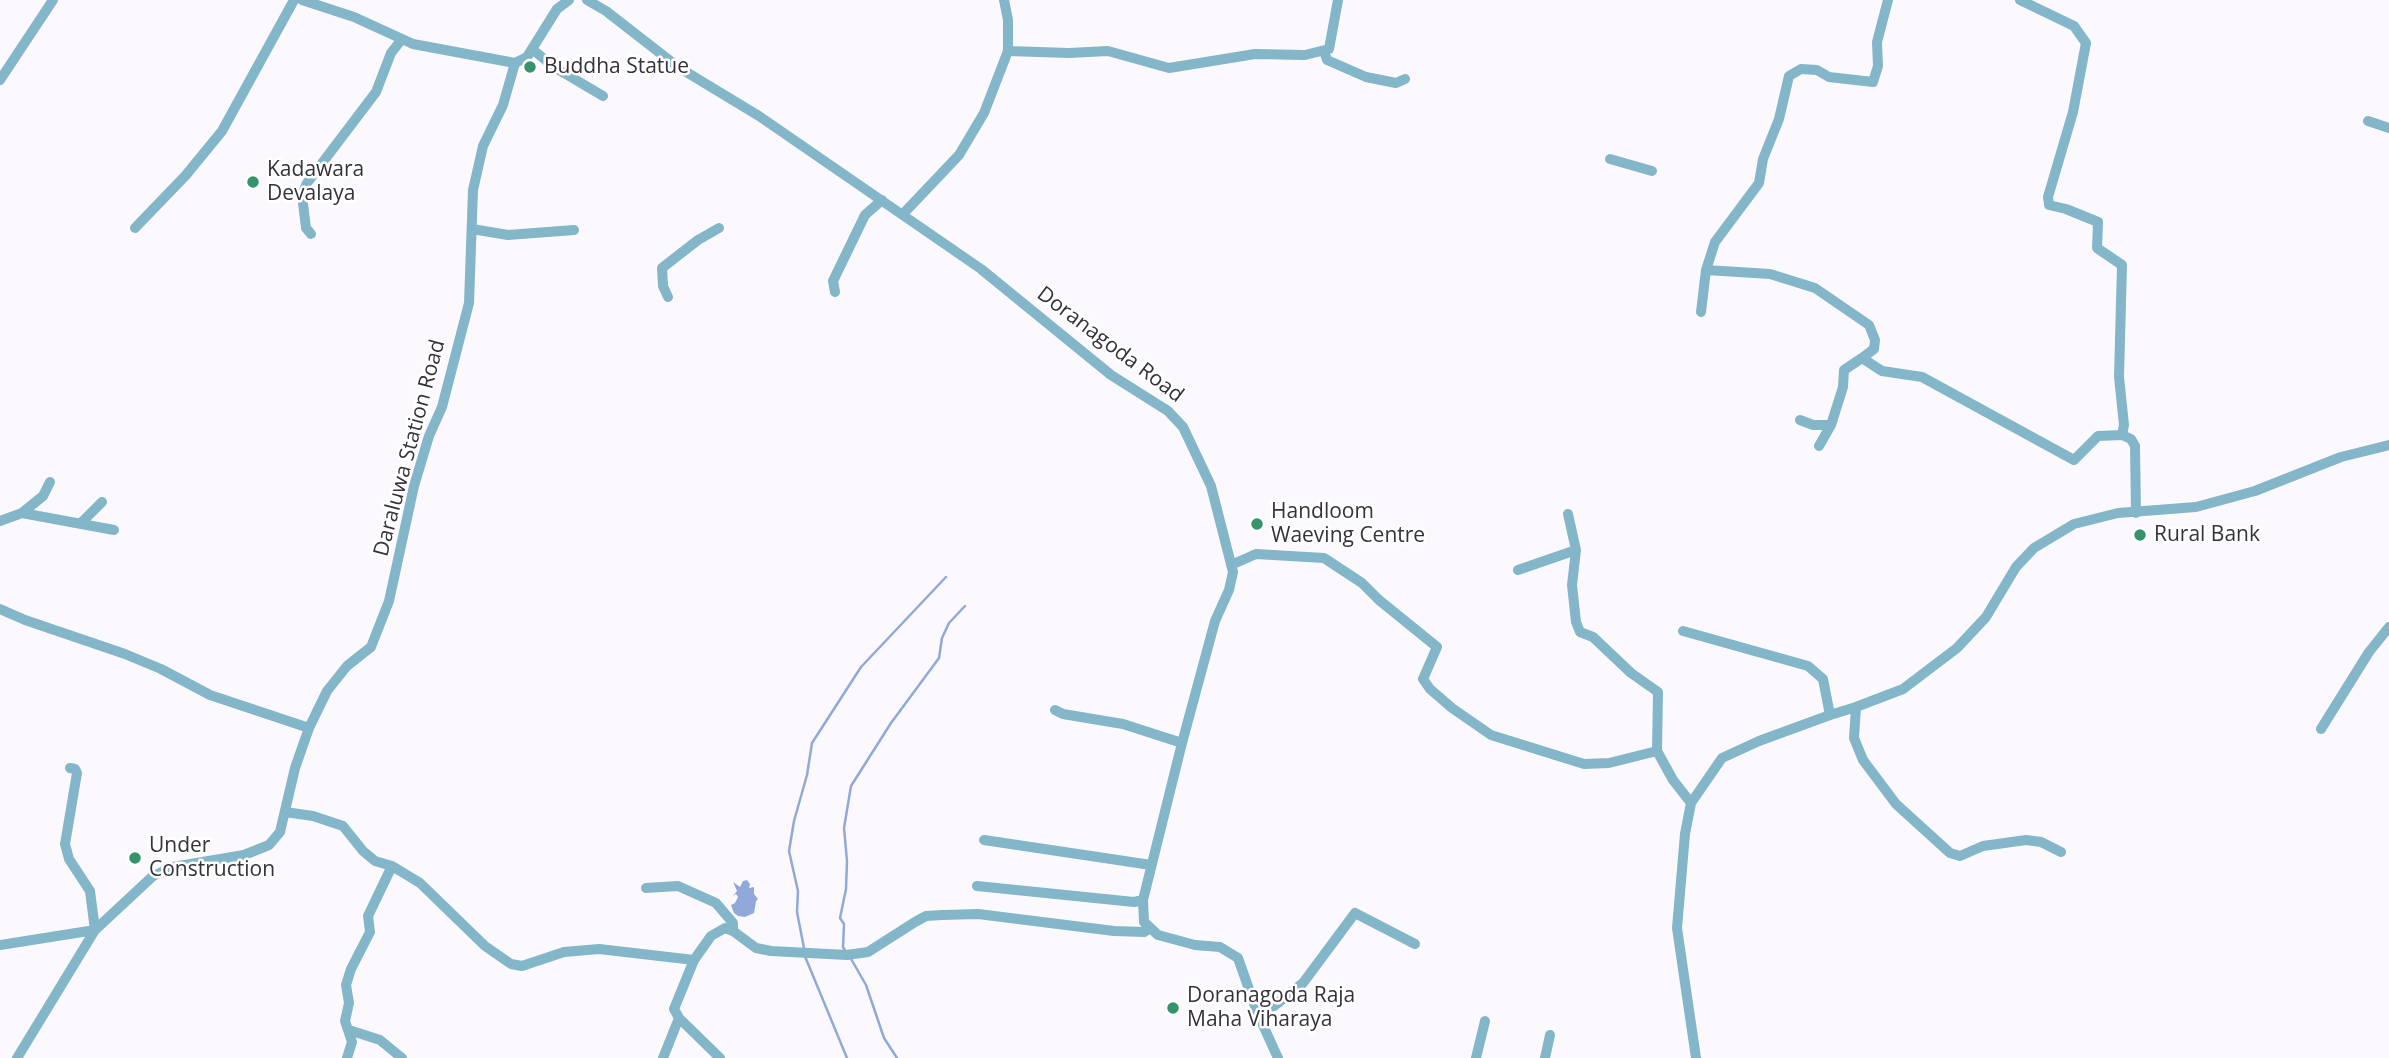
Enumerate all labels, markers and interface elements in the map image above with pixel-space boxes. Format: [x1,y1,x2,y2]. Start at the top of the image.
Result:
place label: Buddha Statue [544,54,689,80]
marker: Buddha Statue [522,59,538,75]
place label: Kadawara Devalaya [267,157,364,207]
marker: Kadawara Devalaya [245,174,261,190]
street label: Doranagoda Road [1032,282,1188,408]
street label: Daraluwa Station Road [369,337,451,559]
place label: Handloom Waeving Centre [1271,499,1425,549]
marker: Handloom Waeving Centre [1249,516,1265,532]
place label: Rural Bank [2154,522,2260,548]
marker: Rural Bank [2132,527,2148,543]
place label: Under Construction [149,833,275,883]
marker: Under Construction [127,850,143,866]
place label: Doranagoda Raja Maha Viharaya [1187,983,1355,1033]
marker: Doranagoda Raja Maha Viharaya [1165,1000,1181,1016]

